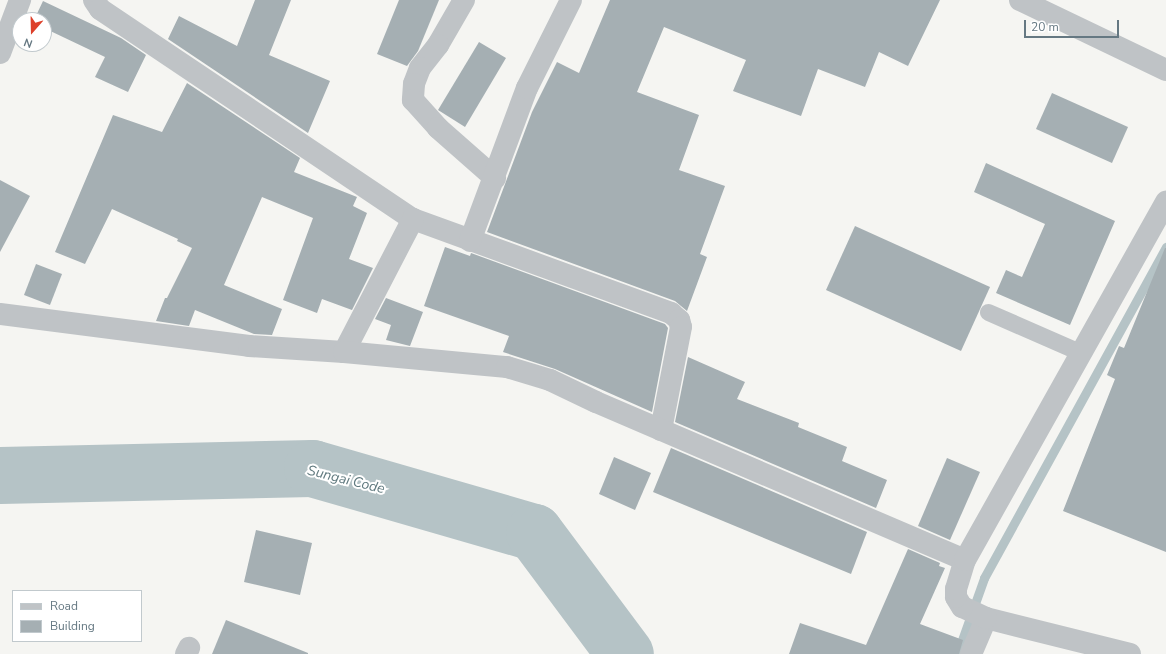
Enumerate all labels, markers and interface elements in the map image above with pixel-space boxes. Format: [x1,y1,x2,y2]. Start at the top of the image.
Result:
north arrow [12,12,52,52]
scale bar [1026,12,1121,38]
text: 20 m [1031,19,1059,35]
text: N [22,34,35,51]
water label: Sungai Code [306,462,386,498]
legend [12,590,142,642]
text: Road [50,598,78,614]
text: Building [50,618,95,634]

